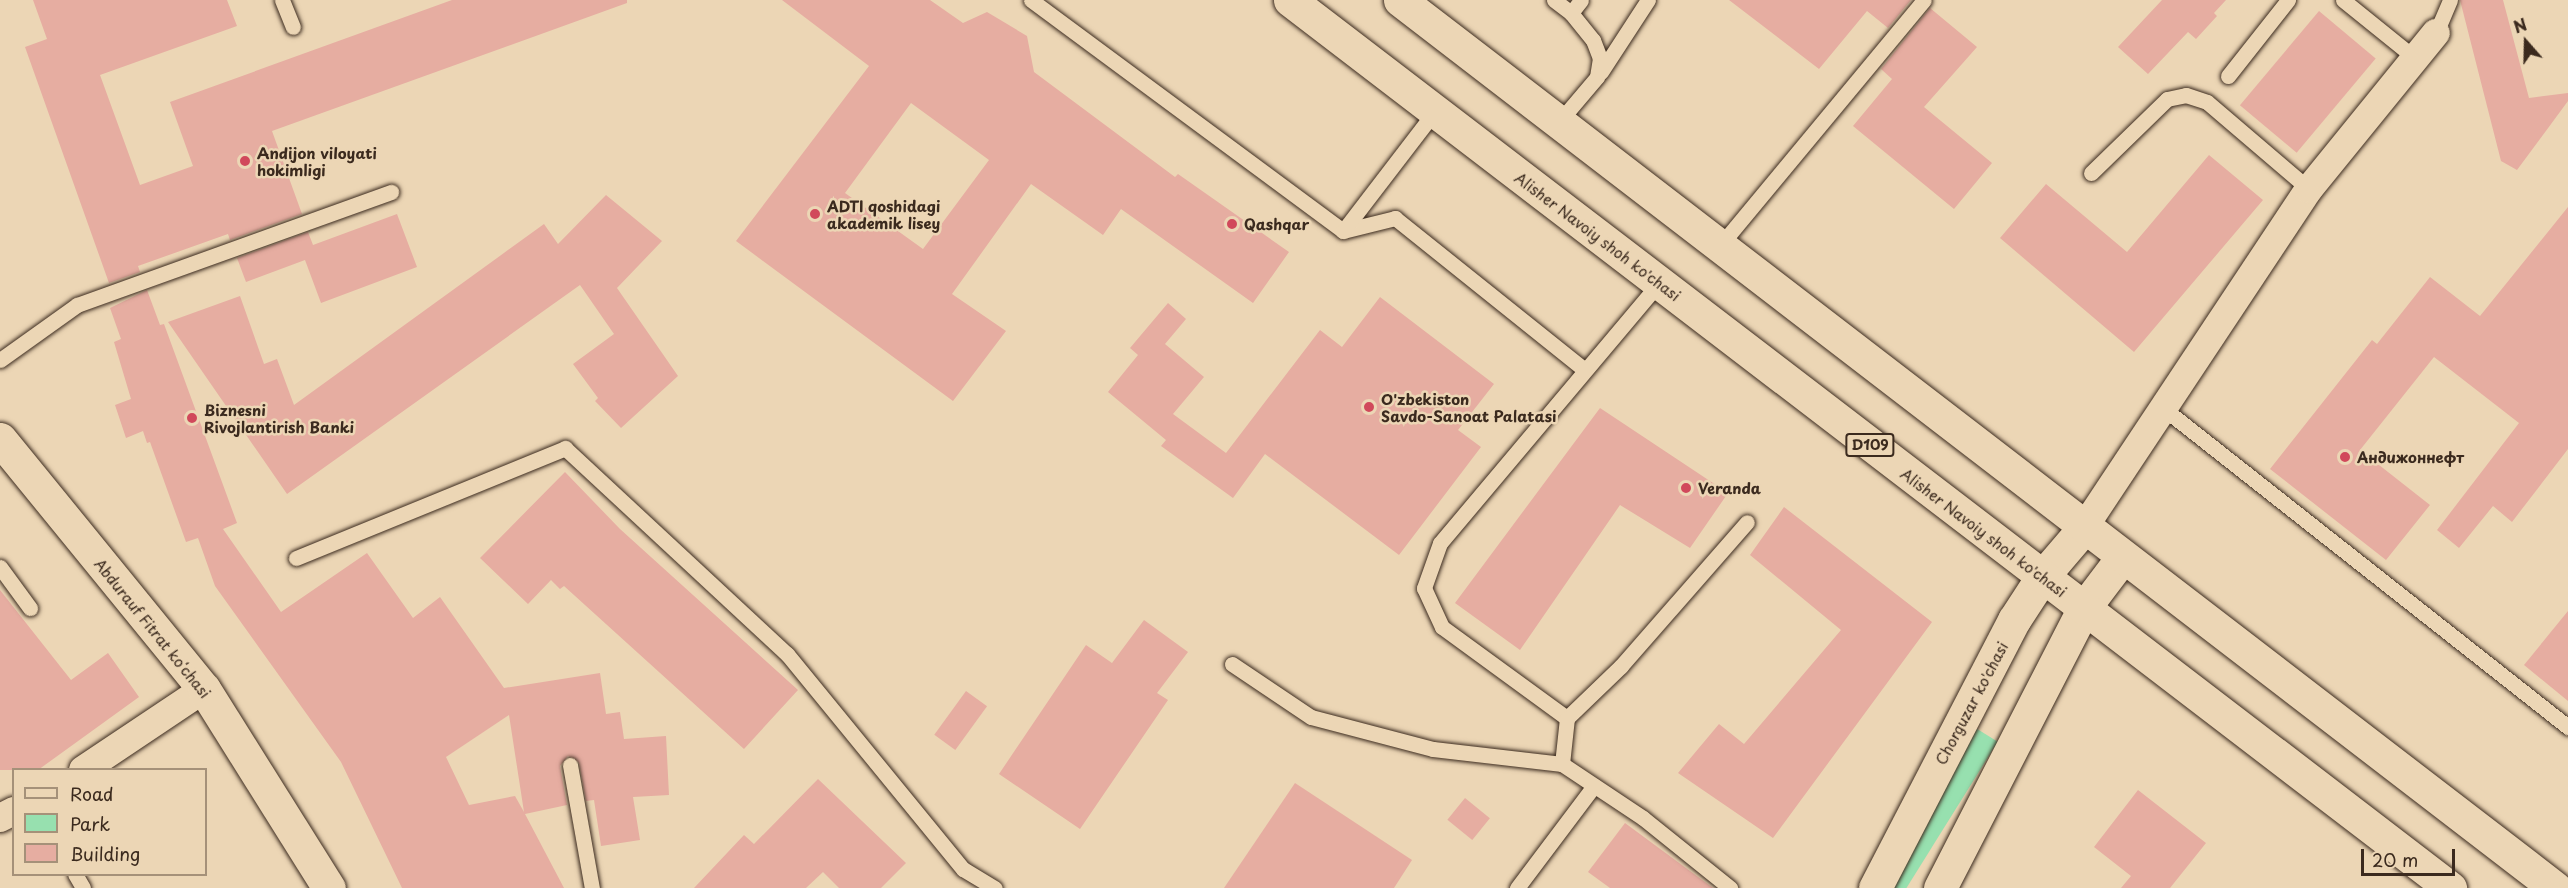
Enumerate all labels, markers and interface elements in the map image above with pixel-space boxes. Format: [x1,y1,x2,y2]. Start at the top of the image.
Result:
north arrow [2496,12,2556,72]
text: N [2510,12,2530,39]
place label: Andijon vilоyati hоkimligi [257,143,377,178]
marker: Andijon vilоyati hоkimligi [238,154,252,168]
street label: Alisher Navoiy shoh ko'chasi [1511,167,1685,305]
place label: ADTI qoshidagi akademik lisey [827,196,941,231]
marker: ADTI qoshidagi akademik lisey [808,207,822,221]
place label: Qashqar [1244,215,1309,233]
marker: Qashqar [1225,217,1239,231]
place label: O'zbekiston Savdo-Sanoat Palatasi [1381,389,1557,424]
place label: Biznesni Rivojlantirish Banki [204,400,354,435]
marker: O'zbekiston Savdo-Sanoat Palatasi [1362,400,1376,414]
marker: Biznesni Rivojlantirish Banki [185,411,199,425]
road number: D109 [1844,434,1896,456]
place label: Андижоннефт [2357,448,2464,466]
marker: Андижоннефт [2338,450,2352,464]
street label: Alisher Navoiy shoh ko'chasi [1897,463,2071,601]
place label: Veranda [1698,479,1761,497]
marker: Veranda [1679,481,1693,495]
street label: Abdurauf Fitrat koʻchasi [91,554,215,702]
street label: Chorguzar ko'chasi [1931,639,2011,767]
legend [12,768,207,876]
text: Road [70,780,114,807]
text: Park [70,810,110,837]
scale bar [2364,837,2458,875]
text: Building [70,840,140,867]
text: 20 m [2372,846,2418,873]

